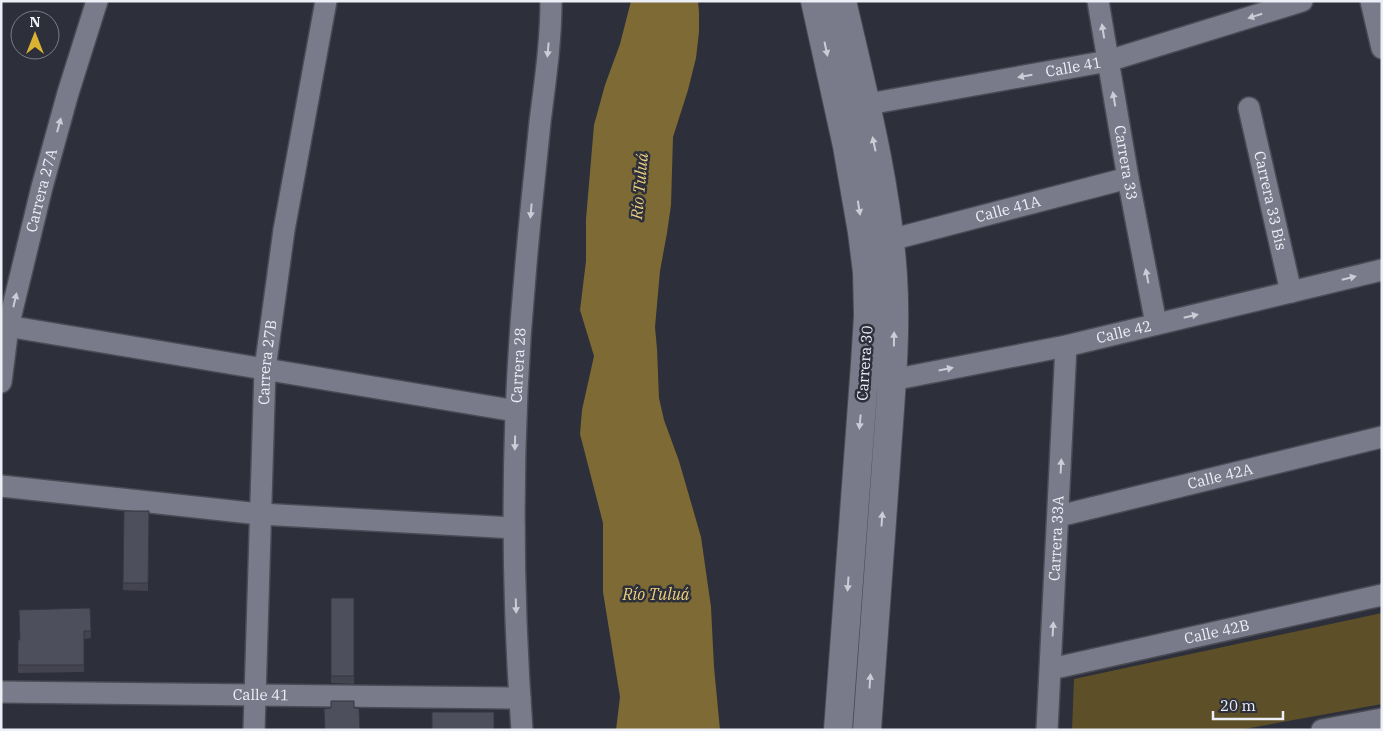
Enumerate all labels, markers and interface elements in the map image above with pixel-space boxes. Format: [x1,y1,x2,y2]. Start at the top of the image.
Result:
north arrow [10,10,60,60]
one-way arrow [1248,12,1263,20]
text: N [29,13,41,31]
one-way arrow [1098,23,1106,39]
one-way arrow [822,41,830,56]
one-way arrow [544,42,552,58]
street label: Calle 41 [1044,52,1103,81]
one-way arrow [1017,72,1033,80]
one-way arrow [1110,91,1118,107]
one-way arrow [55,118,63,133]
street label: Carrera 33 [1110,124,1142,202]
one-way arrow [869,135,877,151]
street label: Carrera 27A [21,146,61,234]
street label: Carrera 33 Bis [1250,149,1291,252]
water label: Río Tuluá [626,152,652,221]
street label: Calle 41A [973,191,1043,226]
one-way arrow [855,200,863,216]
one-way arrow [526,204,534,220]
one-way arrow [1142,268,1150,284]
one-way arrow [1341,274,1356,282]
one-way arrow [11,292,19,307]
one-way arrow [1183,312,1198,320]
street label: Calle 42 [1094,316,1154,347]
street label: Carrera 27B [254,318,281,405]
street label: Carrera 30 [852,325,877,401]
street label: Carrera 28 [506,327,530,403]
one-way arrow [890,331,898,347]
one-way arrow [939,365,954,373]
one-way arrow [856,414,864,430]
one-way arrow [511,436,519,452]
one-way arrow [1057,458,1065,474]
street label: Calle 42A [1185,459,1255,493]
street label: Carrera 33A [1044,494,1068,582]
one-way arrow [878,511,886,527]
one-way arrow [844,576,852,592]
water label: Río Tuluá [622,584,690,604]
one-way arrow [512,598,520,614]
street label: Calle 42B [1182,615,1251,648]
one-way arrow [1049,620,1057,636]
one-way arrow [867,673,875,689]
street label: Calle 41 [233,685,289,704]
scale bar [1213,688,1283,720]
text: 20 m [1220,696,1256,715]

